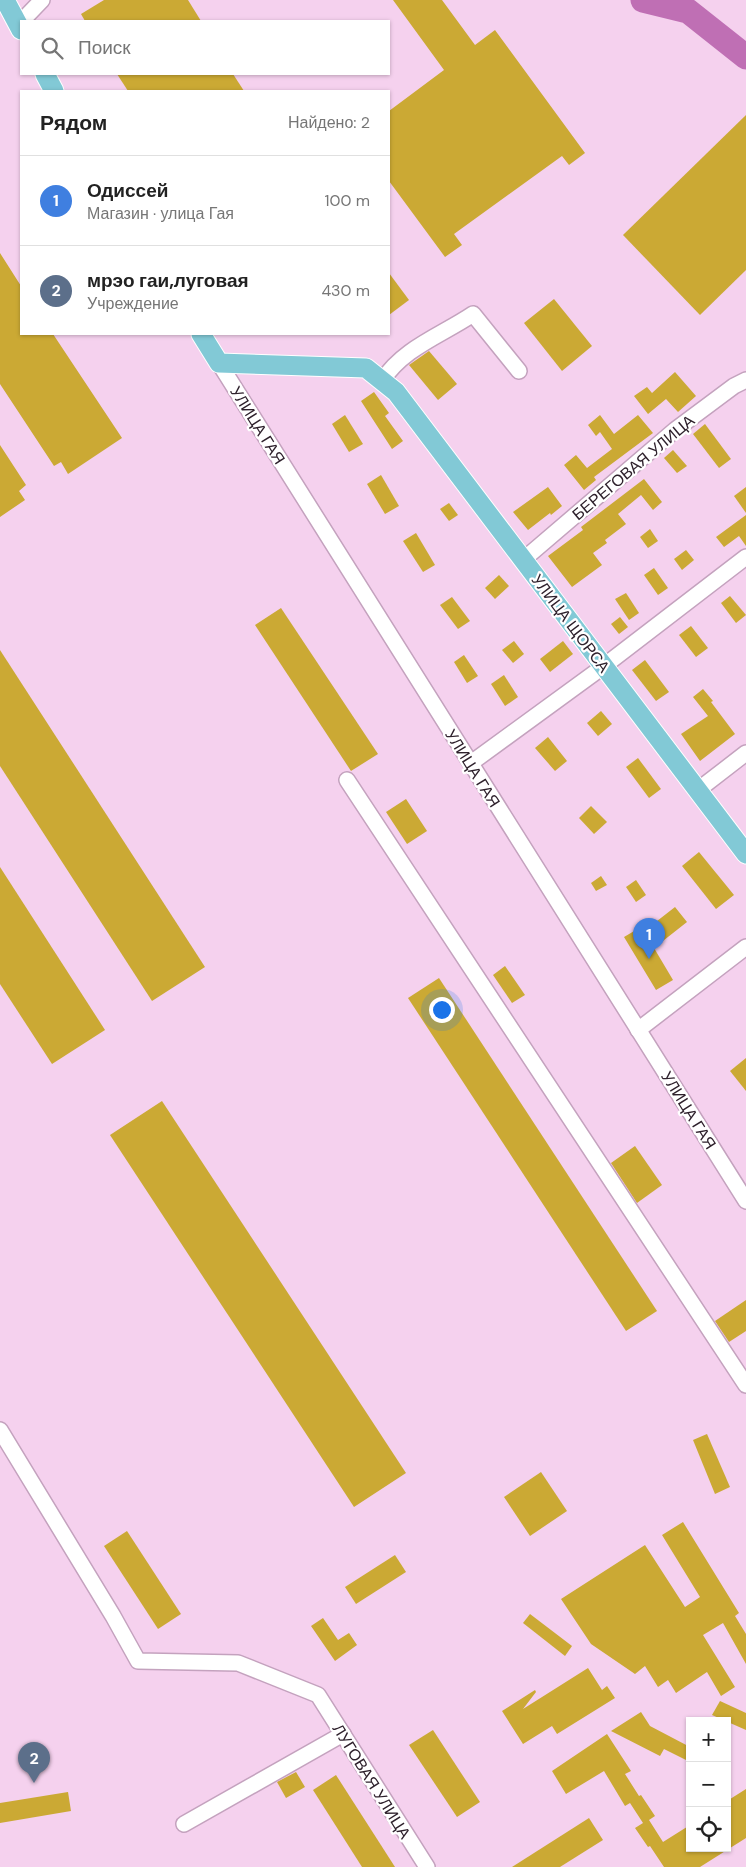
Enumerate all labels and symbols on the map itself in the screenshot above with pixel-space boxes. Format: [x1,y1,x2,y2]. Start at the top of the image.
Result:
street label: УЛИЦА ГАЯ [225,382,290,468]
street label: БЕРЕГОВАЯ УЛИЦА [568,410,699,525]
street label: УЛИЦА ЩОРСА [527,570,615,677]
street label: УЛИЦА ГАЯ [440,725,505,811]
pin: 1 [633,918,665,959]
your location [429,997,455,1023]
street label: УЛИЦА ГАЯ [656,1067,721,1153]
street label: ЛУГОВАЯ УЛИЦА [328,1720,416,1843]
pin: 2 [18,1742,50,1783]

